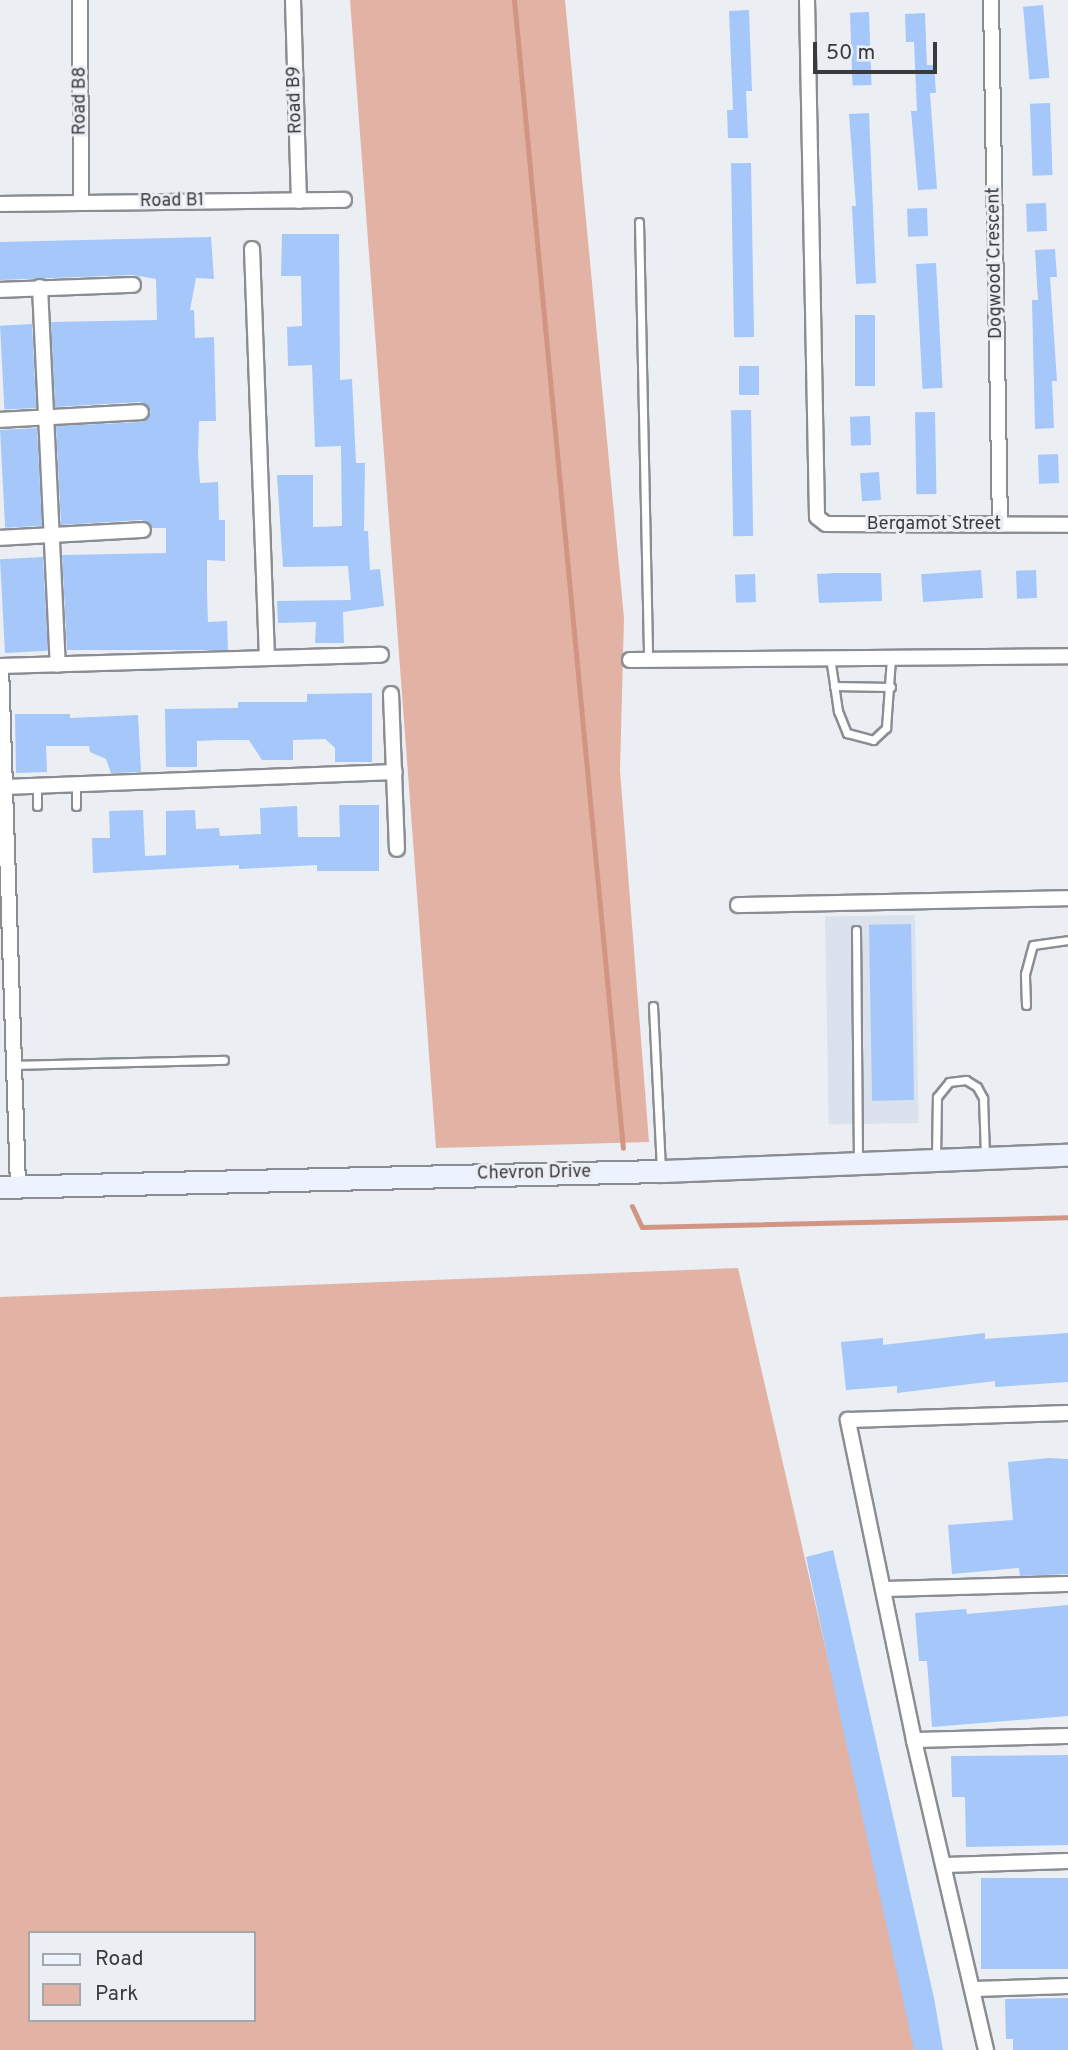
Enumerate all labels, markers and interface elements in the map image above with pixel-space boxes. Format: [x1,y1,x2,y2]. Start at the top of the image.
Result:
scale bar [816,28,940,72]
text: 50 m [826,40,875,67]
street label: Road B9 [284,66,308,134]
street label: Road B8 [70,67,92,135]
street label: Dogwood Crescent [984,187,1008,339]
street label: Road B1 [140,191,204,213]
street label: Bergamot Street [867,514,1001,536]
street label: Chevron Drive [477,1162,591,1186]
legend [28,1931,256,2022]
text: Road [95,1946,144,1973]
text: Park [95,1981,138,2008]

